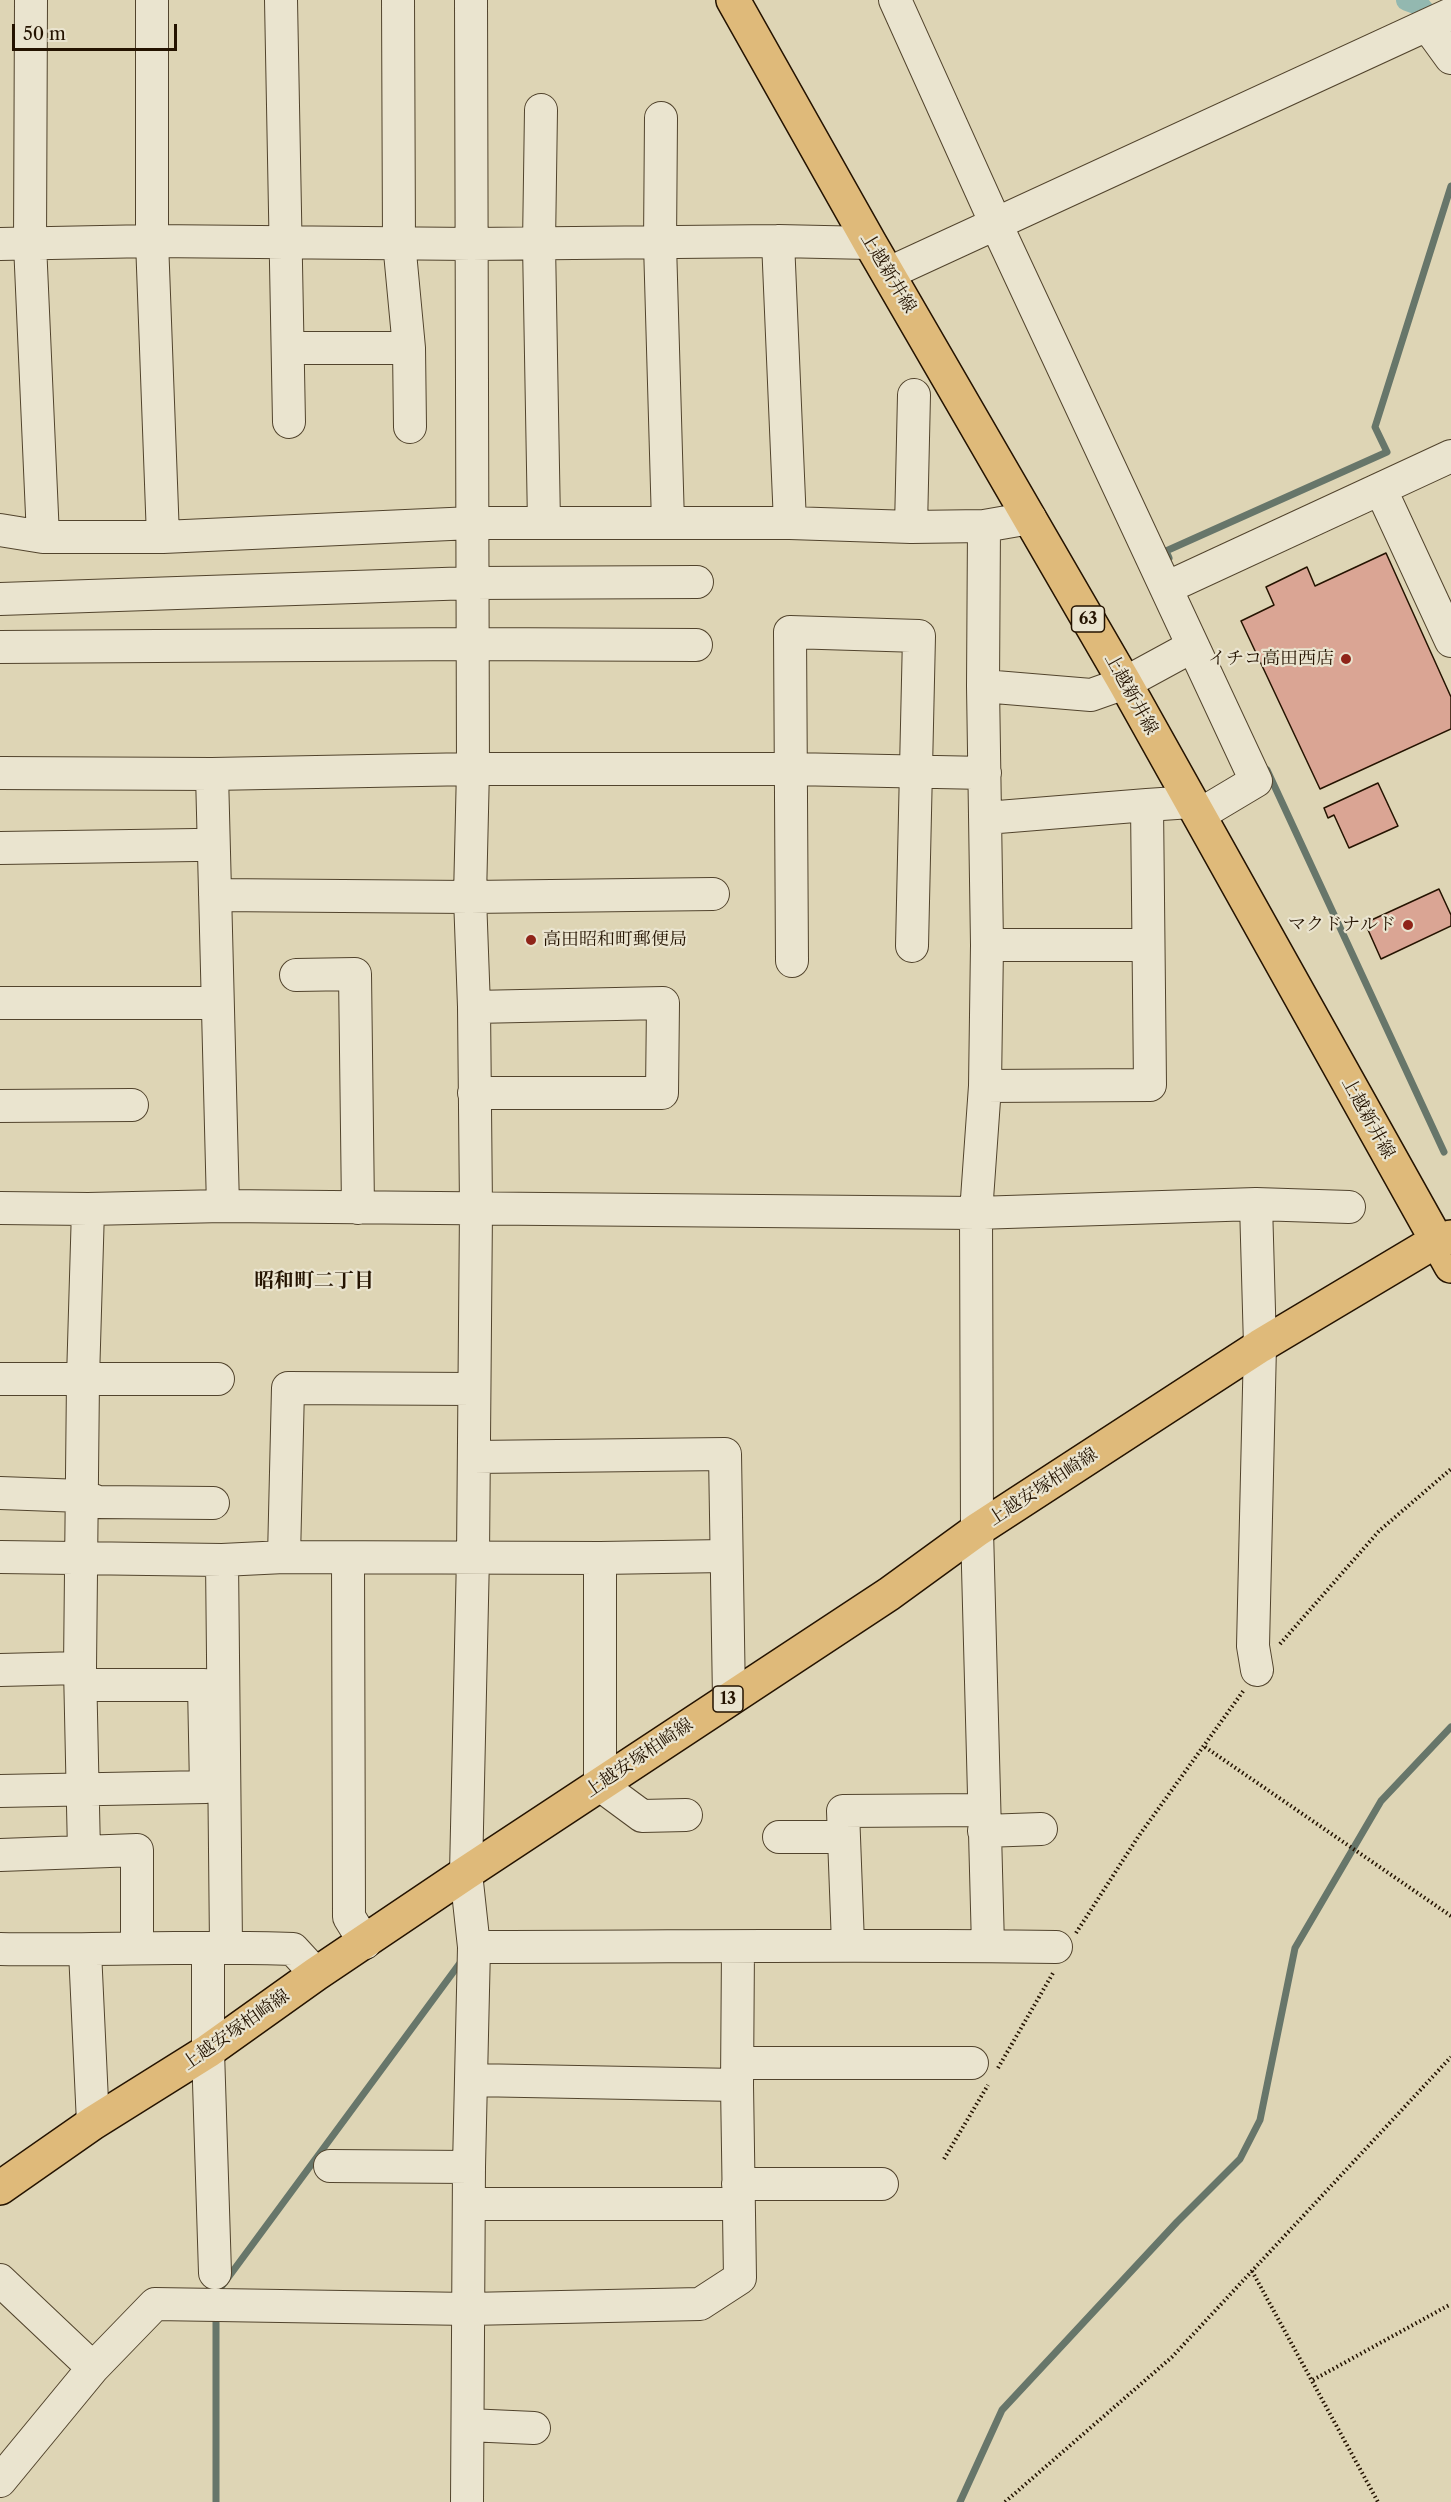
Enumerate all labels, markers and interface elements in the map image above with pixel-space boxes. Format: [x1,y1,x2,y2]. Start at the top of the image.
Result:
scale bar [15,12,180,50]
text: 50 m [23,23,66,45]
street label: 上越新井線 [856,229,920,317]
road number: 63 [1072,606,1104,632]
place label: イチコ高田西店 [1208,648,1334,670]
street label: 上越新井線 [1100,649,1162,739]
marker: イチコ高田西店 [1339,652,1353,666]
place label: マクドナルド [1288,914,1396,936]
marker: マクドナルド [1401,918,1415,932]
place label: 高田昭和町郵便局 [543,929,687,951]
marker: 高田昭和町郵便局 [524,933,538,947]
street label: 上越新井線 [1337,1073,1399,1163]
district label: 昭和町二丁目 [254,1269,374,1293]
street label: 上越安塚柏崎線 [984,1444,1102,1530]
road number: 13 [713,1686,743,1712]
street label: 上越安塚柏崎線 [581,1714,697,1802]
street label: 上越安塚柏崎線 [178,1985,294,2075]

